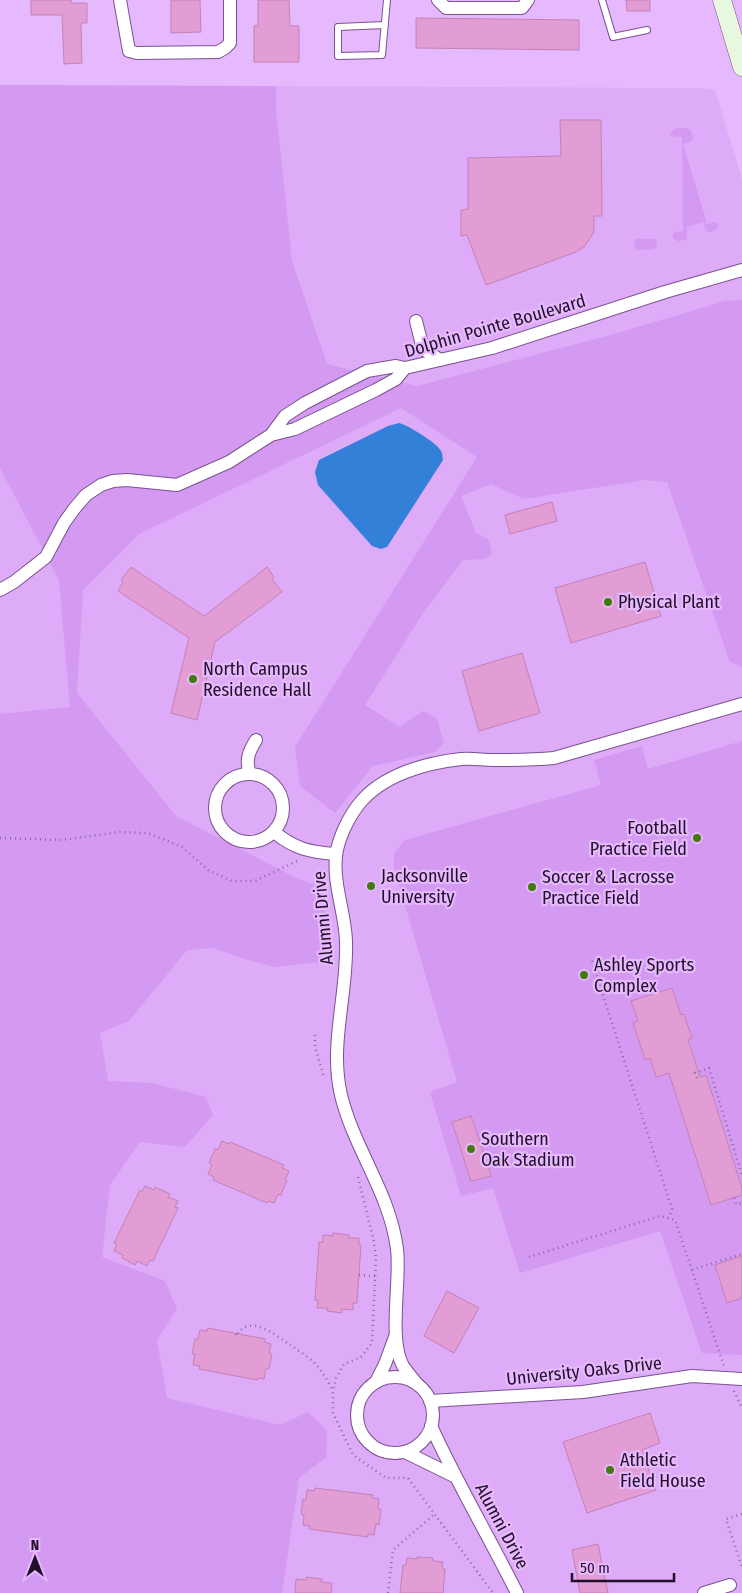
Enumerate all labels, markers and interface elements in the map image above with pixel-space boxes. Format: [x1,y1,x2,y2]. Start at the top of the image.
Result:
street label: Dolphin Pointe Boulevard [402,290,588,362]
place label: Physical Plant [618,591,720,613]
marker: Physical Plant [602,596,614,608]
place label: North Campus Residence Hall [203,658,311,701]
marker: North Campus Residence Hall [187,673,199,685]
place label: Football Practice Field [590,817,687,860]
marker: Football Practice Field [691,832,703,844]
place label: Jacksonville University [381,865,468,908]
place label: Soccer & Lacrosse Practice Field [542,866,675,909]
street label: Alumni Drive [308,870,338,966]
marker: Jacksonville University [365,880,377,892]
marker: Soccer & Lacrosse Practice Field [526,881,538,893]
place label: Ashley Sports Complex [594,954,695,997]
marker: Ashley Sports Complex [578,969,590,981]
place label: Southern Oak Stadium [481,1128,575,1171]
marker: Southern Oak Stadium [465,1143,477,1155]
street label: University Oaks Drive [505,1352,663,1390]
place label: Athletic Field House [620,1449,706,1492]
marker: Athletic Field House [604,1464,616,1476]
street label: Alumni Drive [470,1479,534,1573]
north arrow [10,1533,60,1583]
text: N [31,1537,39,1554]
scale bar [572,1550,674,1582]
text: 50 m [580,1559,610,1577]

